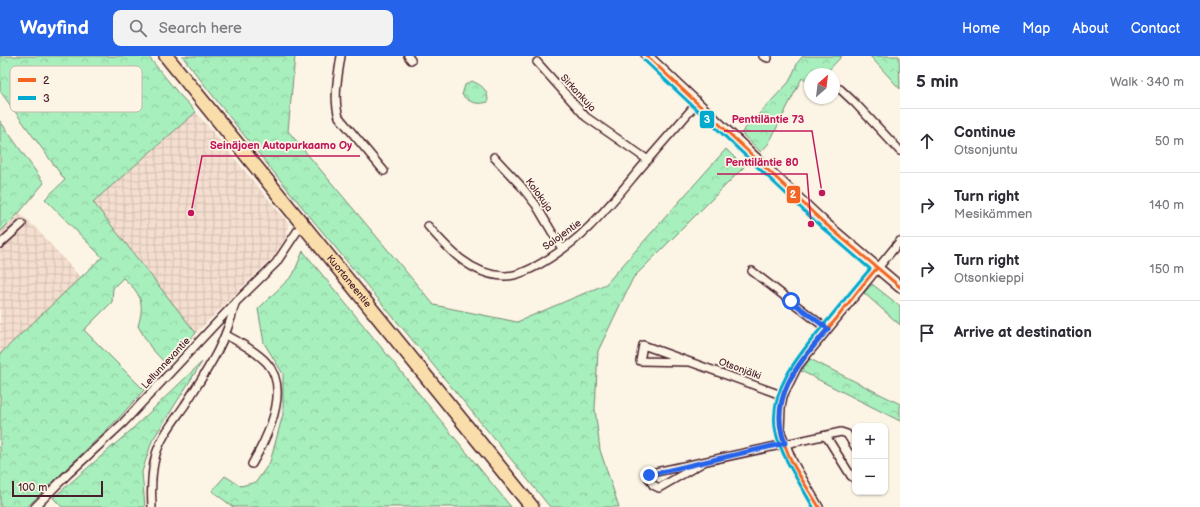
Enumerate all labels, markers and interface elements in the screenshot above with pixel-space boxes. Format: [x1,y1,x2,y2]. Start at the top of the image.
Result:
search box [113,10,393,46]
text: Wayfind [20,17,89,40]
icon: search [127,17,149,39]
text: Search here [159,19,242,38]
text: Home [962,20,1000,37]
text: Map [1022,20,1050,37]
text: About [1072,20,1109,37]
text: Contact [1131,20,1180,37]
legend [10,66,142,112]
north arrow [804,68,840,104]
street label: Sirkankuja [558,72,598,114]
text: 5 min [916,72,959,92]
text: 2 [43,74,50,87]
text: Walk · 340 m [1110,74,1184,90]
text: 3 [43,92,50,105]
callout: Penttiläntie 73 [724,108,812,131]
line badge: 3 [699,110,715,129]
text: 3 [704,113,711,126]
text: Penttiläntie 73 [732,113,805,126]
text: Continue [954,123,1016,142]
icon: ahead [916,130,938,152]
callout: Seinäjoen Autopurkaamo Oy [202,133,360,156]
text: 50 m [1155,133,1184,149]
text: Seinäjoen Autopurkaamo Oy [210,139,352,152]
text: Otsonjuntu [954,142,1018,158]
callout: Penttiläntie 80 [717,151,807,174]
text: Penttiläntie 80 [725,156,799,169]
street label: Kolokuja [523,176,555,214]
line badge: 2 [786,185,801,204]
text: Turn right [954,187,1019,206]
text: 2 [790,188,797,201]
icon: right [916,194,938,216]
text: 140 m [1149,197,1184,213]
text: Mesikämmen [954,206,1032,222]
street label: Salojentie [540,217,584,253]
text: Turn right [954,251,1019,270]
street label: Kuortaneentie [324,252,374,310]
icon: right [916,258,938,280]
text: 150 m [1150,261,1184,277]
text: Otsonkieppi [954,270,1024,286]
route start [782,292,800,310]
icon: arrive [916,322,938,344]
text: Arrive at destination [954,323,1092,342]
street label: Lellunnevantie [139,335,193,391]
street label: Otsonjälki [717,356,763,382]
map controls [852,423,888,495]
button: + [852,423,888,459]
button: − [852,459,888,495]
route end [640,466,658,484]
scale bar [12,479,103,498]
text: 100 m [18,481,47,494]

